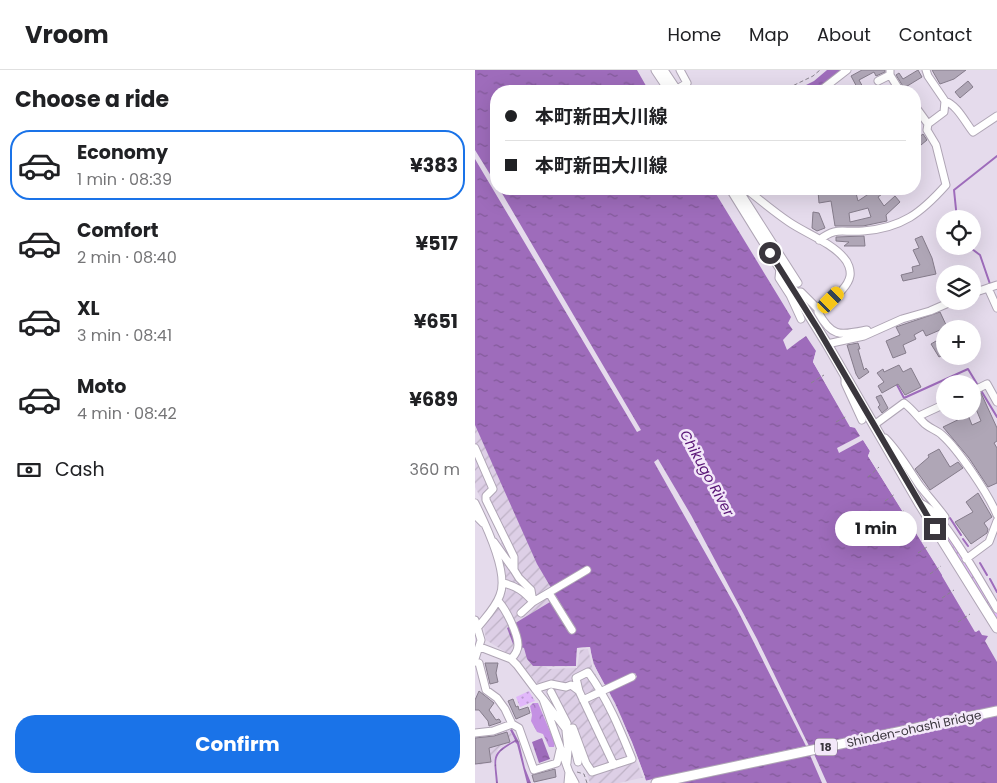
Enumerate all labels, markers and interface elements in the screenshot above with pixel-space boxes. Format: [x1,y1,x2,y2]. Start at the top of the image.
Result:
text: Vroom [25,18,109,51]
text: Home [667,22,721,47]
text: Map [749,22,789,47]
text: About [817,22,871,47]
text: Contact [899,22,972,47]
text: Choose a ride [15,84,169,115]
text: 本町新田大川線 [535,103,668,130]
text: Economy [77,139,168,166]
icon: car [17,143,62,188]
text: ¥383 [410,152,458,179]
text: 本町新田大川線 [535,152,668,179]
text: 1 min · 08:39 [77,168,172,191]
map controls [936,210,981,420]
button: locate [936,210,981,255]
text: Comfort [77,217,159,244]
icon: car [17,221,62,266]
text: ¥517 [416,230,458,257]
route start [759,242,781,264]
text: 2 min · 08:40 [77,246,177,269]
button: layers [936,265,981,310]
car [815,284,846,316]
text: XL [77,295,100,322]
icon: car [17,299,62,344]
text: ¥651 [414,308,458,335]
button: + [936,320,981,365]
text: 3 min · 08:41 [77,324,172,347]
text: Moto [77,373,126,400]
button: − [936,375,981,420]
icon: car [17,377,62,422]
text: ¥689 [409,386,458,413]
text: 4 min · 08:42 [77,402,177,425]
water label: Chikugo River [675,426,739,520]
icon: cash [15,456,43,484]
text: Cash [55,456,105,483]
text: 360 m [410,458,460,481]
callout: 1 min [835,512,917,546]
text: 1 min [855,517,897,540]
route end [924,518,946,540]
street label: Shinden-ohashi Bridge [845,706,983,751]
button: Confirm [15,715,460,773]
road number: 18 [815,739,837,756]

